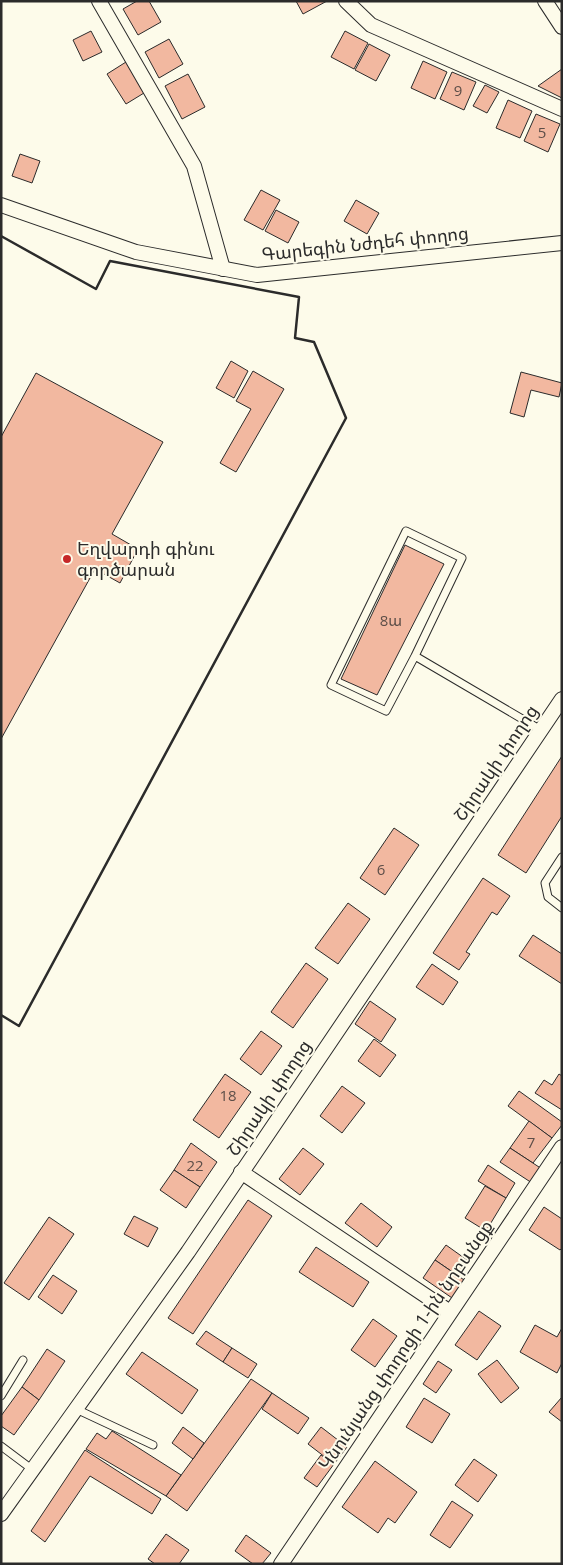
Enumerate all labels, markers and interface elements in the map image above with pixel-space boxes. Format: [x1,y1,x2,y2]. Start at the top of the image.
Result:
house number: 9 [454,80,462,100]
house number: 5 [538,122,546,142]
street label: Գարեգին Նժդեհ փողոց [260,220,470,266]
place label: Եղվարդի գինու գործարան [77,536,215,581]
marker: Եղվարդի գինու գործարան [61,553,73,565]
house number: 8ա [380,610,402,630]
street label: Շիրակի փողոց [447,700,543,825]
house number: 6 [377,859,385,879]
street label: Շիրակի փողոց [220,1035,316,1160]
house number: 18 [219,1085,237,1105]
house number: 7 [527,1132,535,1152]
house number: 22 [186,1155,204,1175]
street label: Կնունյանց փողոցի 1-ին նրբանցք [312,1215,498,1474]

